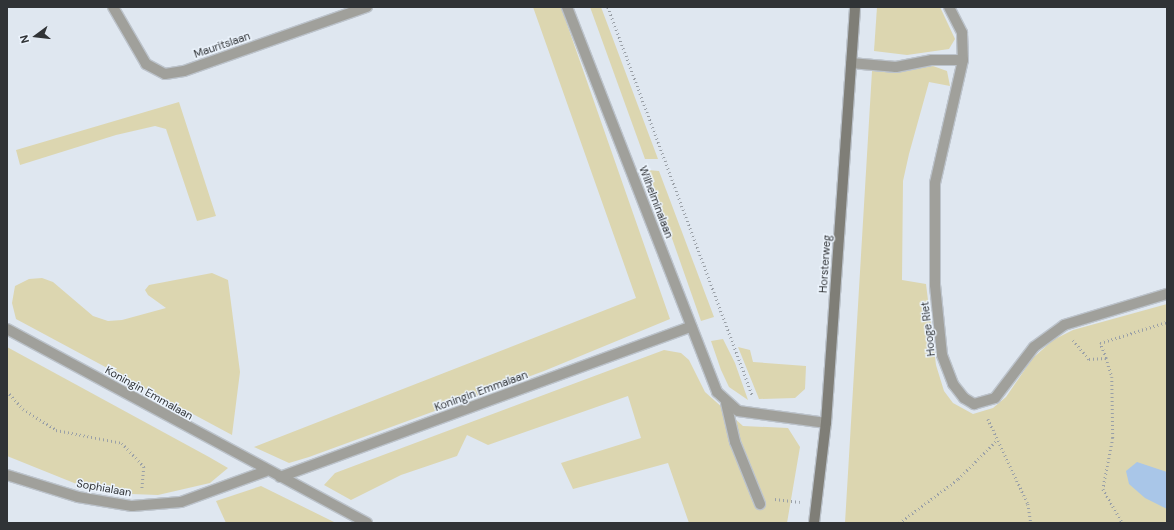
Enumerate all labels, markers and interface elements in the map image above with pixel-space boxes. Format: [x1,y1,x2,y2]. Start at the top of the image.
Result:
north arrow [16,16,56,56]
street label: Mauritslaan [192,29,252,61]
text: N [17,33,32,45]
street label: Wilhelminalaan [636,164,676,240]
street label: Horsterweg [816,234,834,294]
street label: Hooge Riet [918,301,938,357]
street label: Koningin Emmalaan [103,363,195,423]
street label: Koningin Emmalaan [433,368,529,414]
street label: Sophialaan [76,477,132,499]

